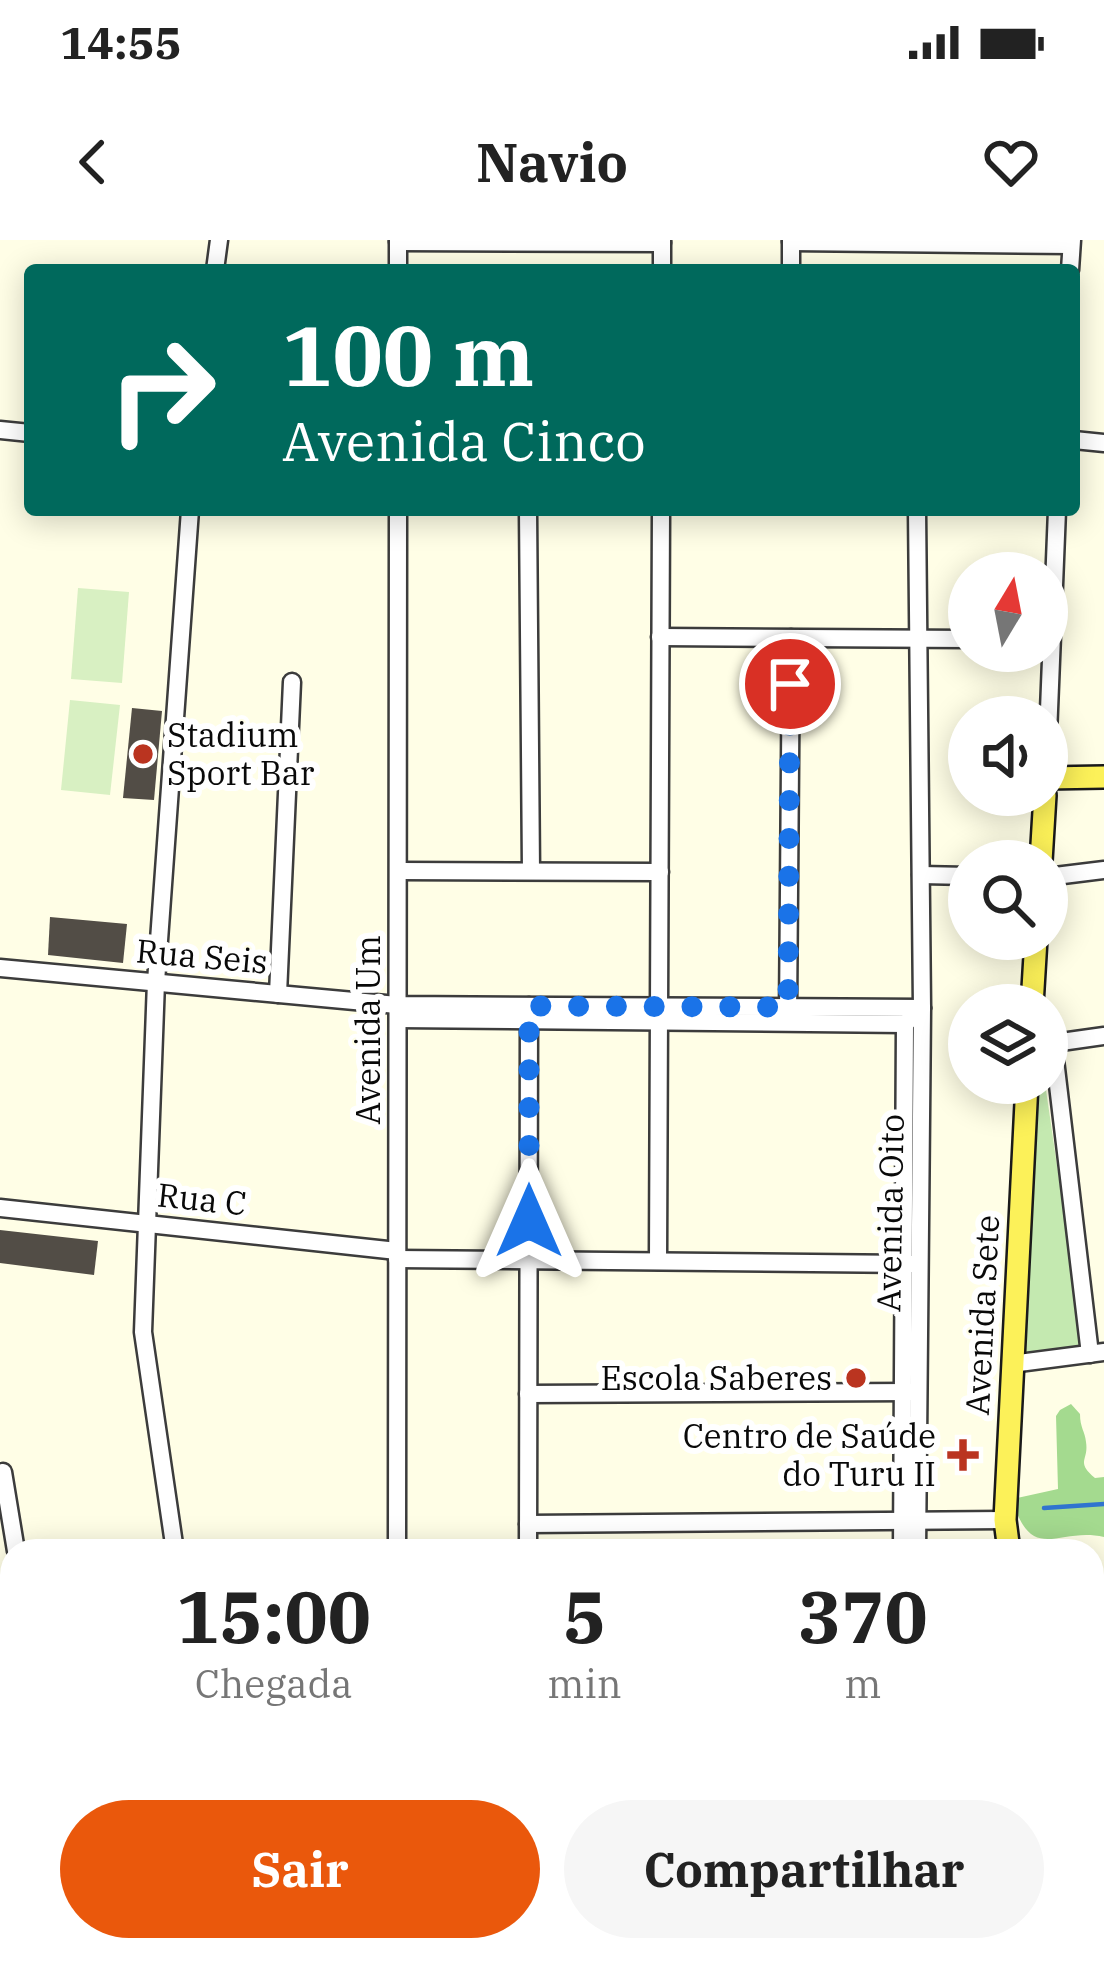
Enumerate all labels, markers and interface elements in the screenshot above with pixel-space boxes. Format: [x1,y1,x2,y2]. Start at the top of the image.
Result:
text: 14:55 [60,13,182,71]
text: Navio [476,127,628,197]
icon: back [60,129,126,195]
icon: heart [978,129,1044,195]
text: 100 m [282,300,534,409]
icon: right [84,312,240,468]
text: Avenida Cinco [282,406,646,476]
north arrow [948,552,1068,672]
map controls [948,552,1068,1104]
pin [739,633,841,735]
icon: arrive [757,651,823,717]
button: sound [948,696,1068,816]
place label: Stadium Sport Bar [167,713,315,794]
marker: Stadium Sport Bar [130,741,156,767]
button: search [948,840,1068,960]
street label: Rua Seis [135,928,270,983]
street label: Avenida Um [346,935,389,1125]
button: layers [948,984,1068,1104]
street label: Avenida Oito [866,1113,913,1313]
position arrow [466,1158,592,1284]
street label: Rua C [155,1172,249,1225]
street label: Avenida Sete [955,1214,1008,1416]
place label: Escola Saberes [601,1356,832,1399]
marker: Escola Saberes [843,1365,869,1391]
place label: Centro de Saúde do Turu II [683,1414,936,1495]
marker: Centro de Saúde do Turu II [947,1439,979,1471]
text: 15:00 [176,1569,371,1663]
text: 5 [563,1569,606,1663]
text: 370 [798,1569,928,1663]
text: Chegada [195,1658,353,1709]
text: min [547,1658,622,1709]
text: m [844,1658,881,1709]
button: Sair [60,1800,540,1938]
button: Compartilhar [564,1800,1044,1938]

